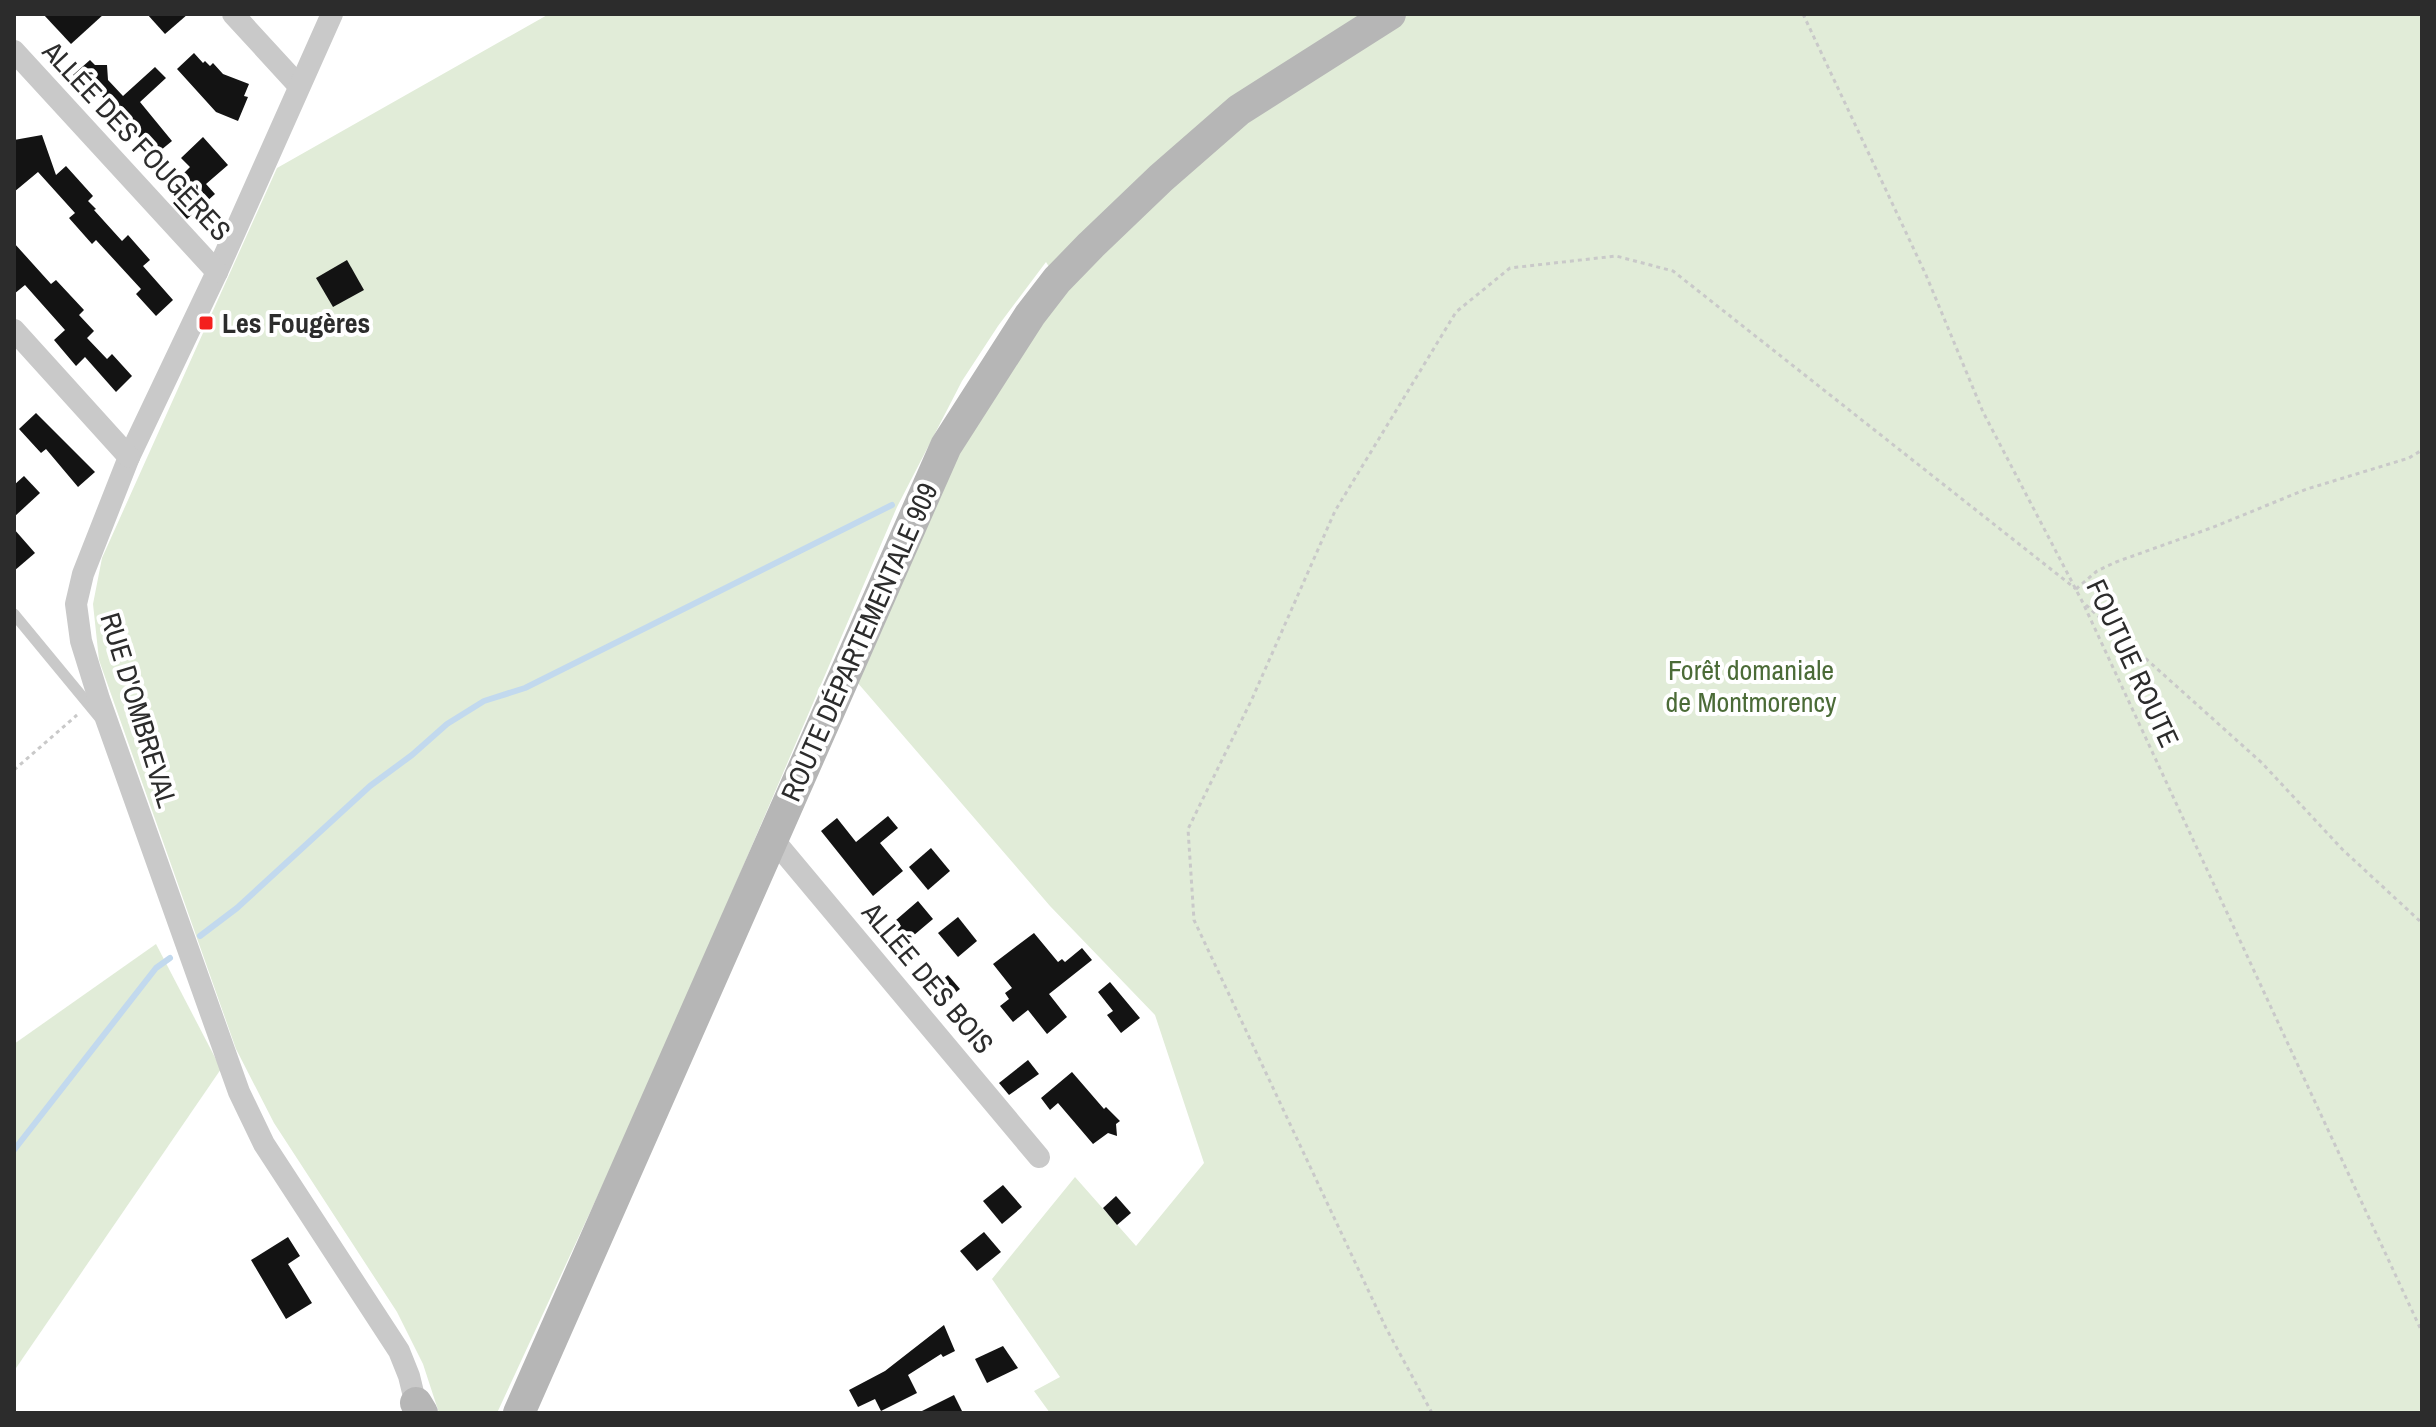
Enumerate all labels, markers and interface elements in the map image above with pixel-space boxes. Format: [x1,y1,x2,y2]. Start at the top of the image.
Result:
street label: ALLÉE DES FOUGÈRES [34,32,240,249]
place label: Les Fougères [222,304,370,342]
marker: Les Fougères [197,314,215,332]
street label: ROUTE DÉPARTEMENTALE 909 [772,477,946,807]
street label: FOUTUE ROUTE [2078,573,2188,753]
street label: RUE D'OMBREVAL [91,608,187,812]
park label: Forêt domaniale de Montmorency [1666,651,1837,721]
street label: ALLÉE DES BOIS [853,894,1002,1062]

